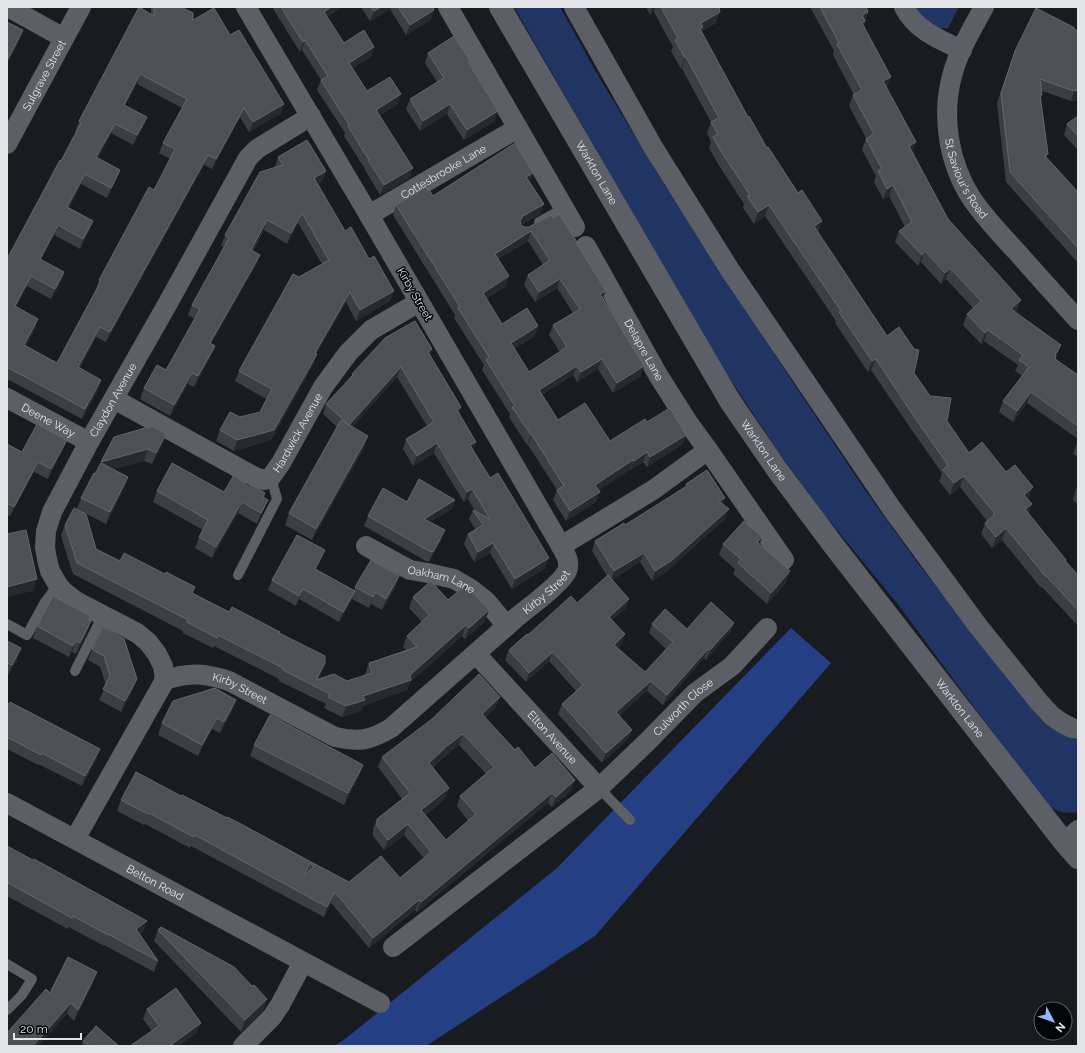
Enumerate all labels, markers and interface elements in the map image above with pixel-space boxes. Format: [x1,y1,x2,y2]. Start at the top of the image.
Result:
street label: Sulgrave Street [20,38,69,113]
street label: St Saviour's Road [942,137,990,221]
street label: Warkton Lane [573,139,620,208]
street label: Cottesbrooke Lane [398,142,489,202]
street label: Kirby Street [394,265,435,323]
street label: Delapre Lane [621,317,666,384]
street label: Claydon Avenue [87,360,140,440]
street label: Hardwick Avenue [270,390,326,475]
street label: Deene Way [19,401,77,440]
street label: Warkton Lane [738,417,789,484]
street label: Oakham Lane [406,564,478,597]
street label: Kirby Street [520,568,573,617]
street label: Kirby Street [211,671,270,707]
street label: Culworth Close [651,676,716,739]
street label: Warkton Lane [933,676,987,741]
street label: Elton Avenue [524,708,580,767]
street label: Belton Road [124,862,186,903]
north arrow [1033,1001,1073,1041]
scale bar [14,1015,81,1041]
text: N [1053,1020,1068,1035]
text: 20 m [20,1022,48,1036]

